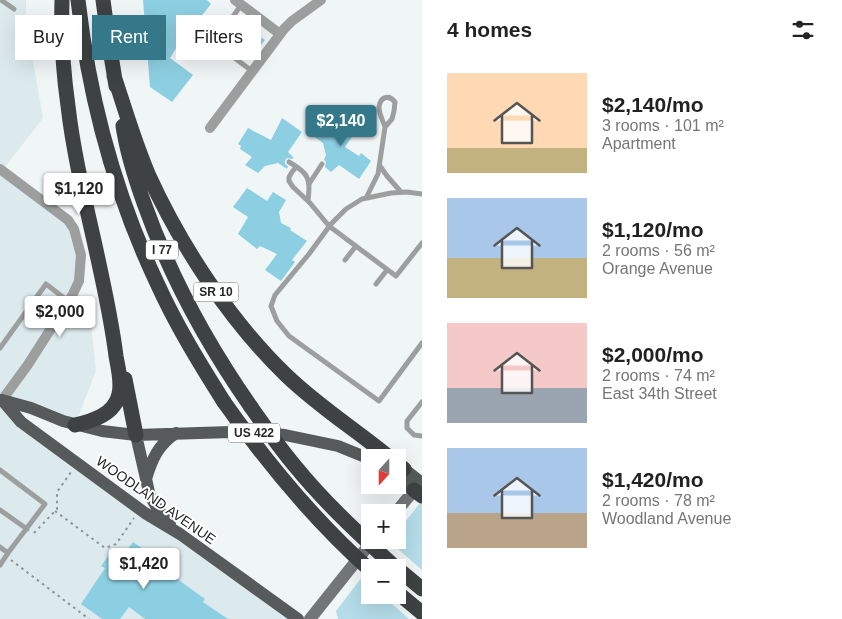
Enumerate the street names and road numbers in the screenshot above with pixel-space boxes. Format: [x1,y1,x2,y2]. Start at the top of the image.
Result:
road number: I 77 [146,240,178,260]
road number: SR 10 [194,282,238,302]
road number: US 422 [228,423,280,442]
street label: WOODLAND AVENUE [93,453,219,547]

